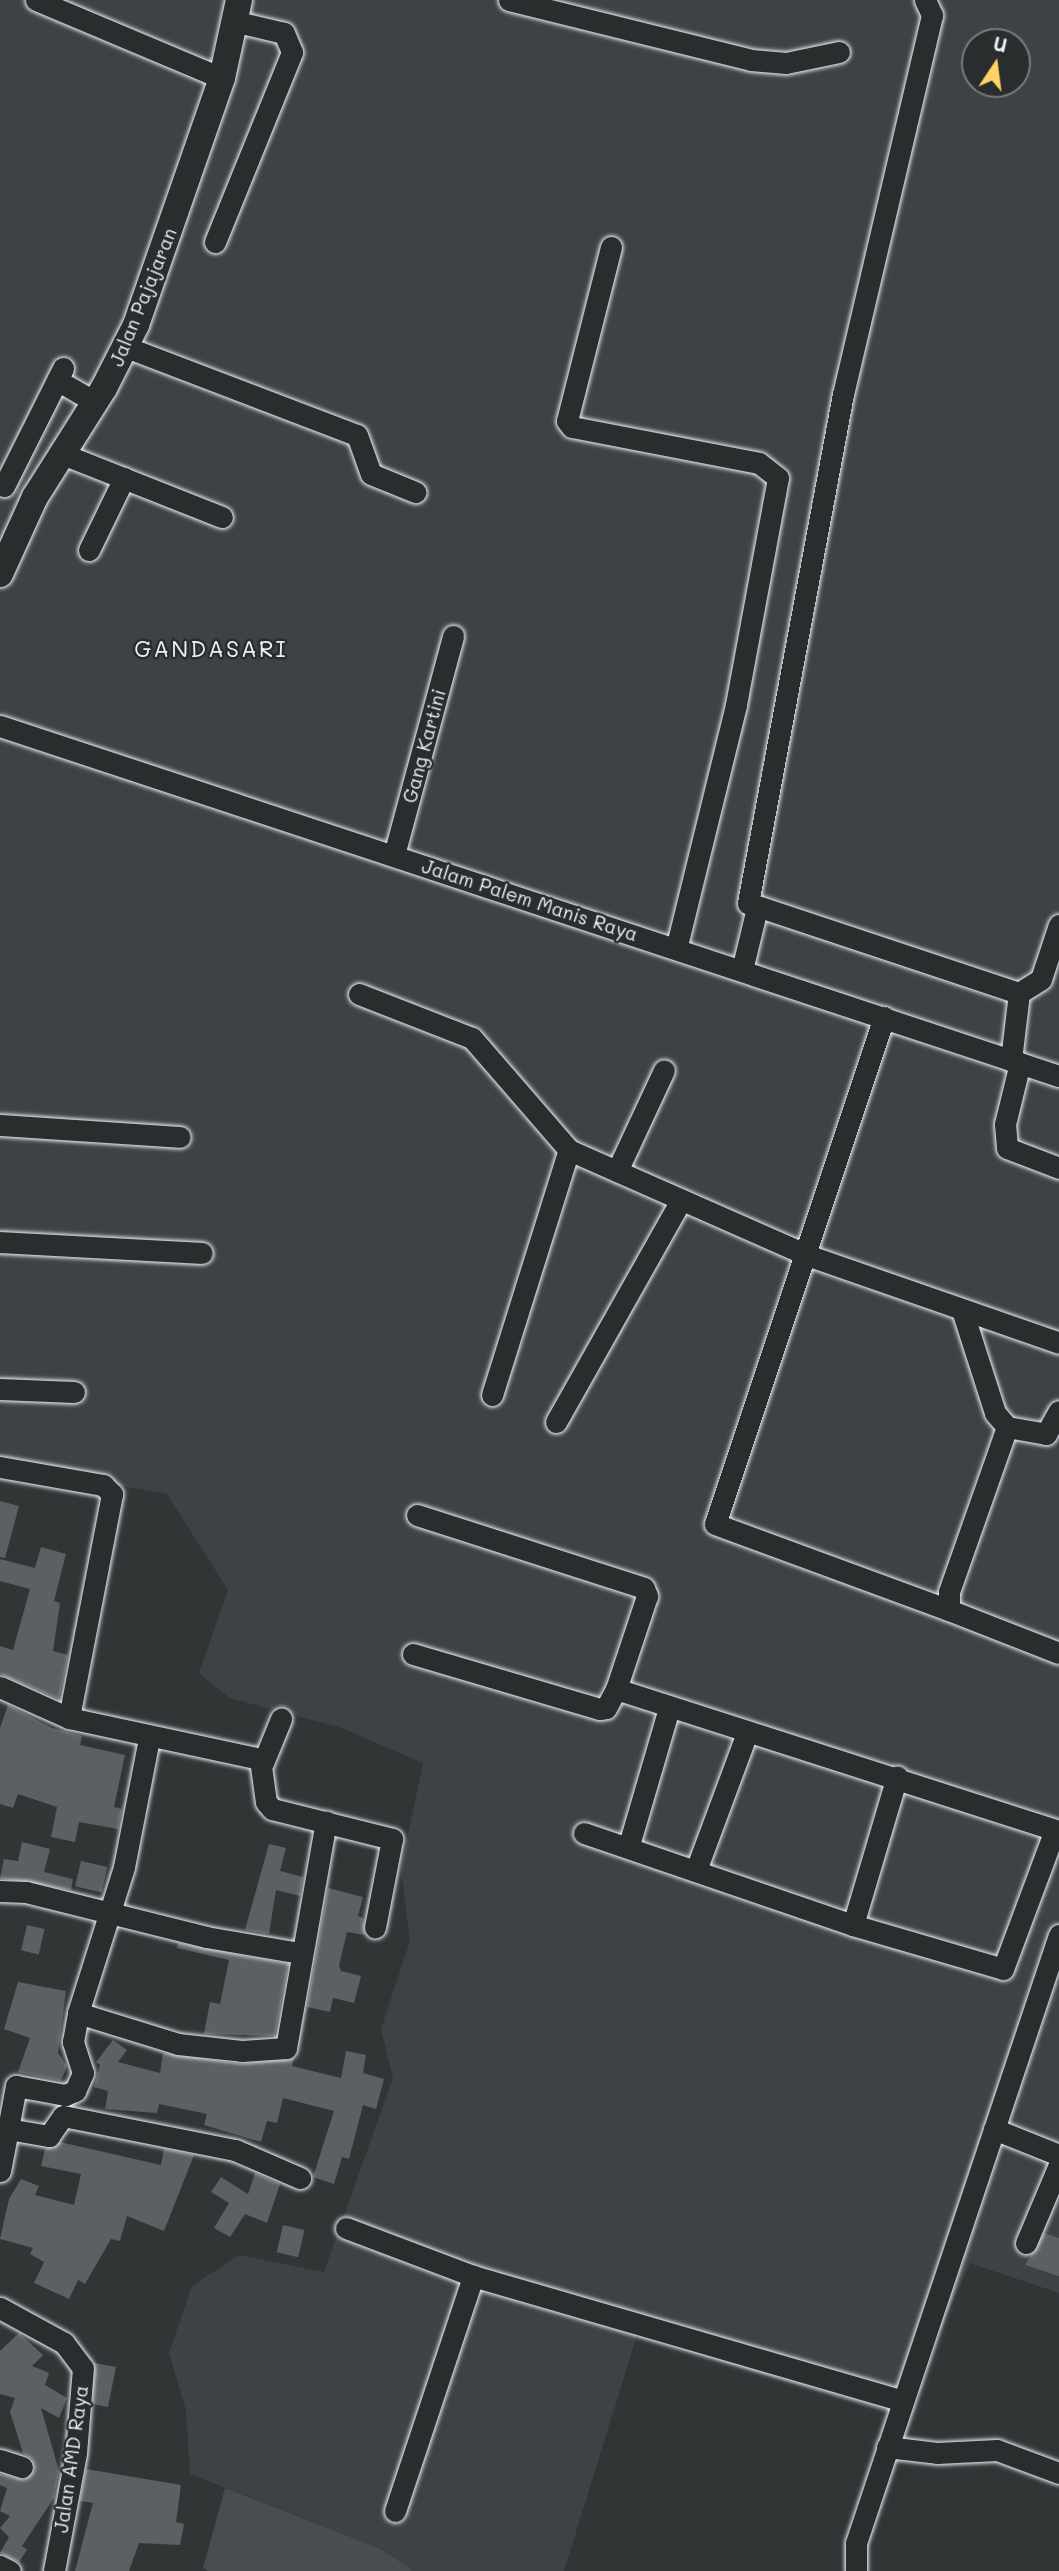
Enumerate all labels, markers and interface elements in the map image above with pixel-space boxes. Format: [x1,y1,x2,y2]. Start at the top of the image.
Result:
north arrow [961,28,1031,98]
text: U [991,30,1010,58]
street label: Jalan Pajajaran [105,224,181,370]
district label: GANDASARI [135,634,287,662]
street label: Gang Kartini [398,687,450,805]
street label: Jalam Palem Manis Raya [419,854,641,946]
street label: Jalan AMD Raya [49,2384,93,2534]

